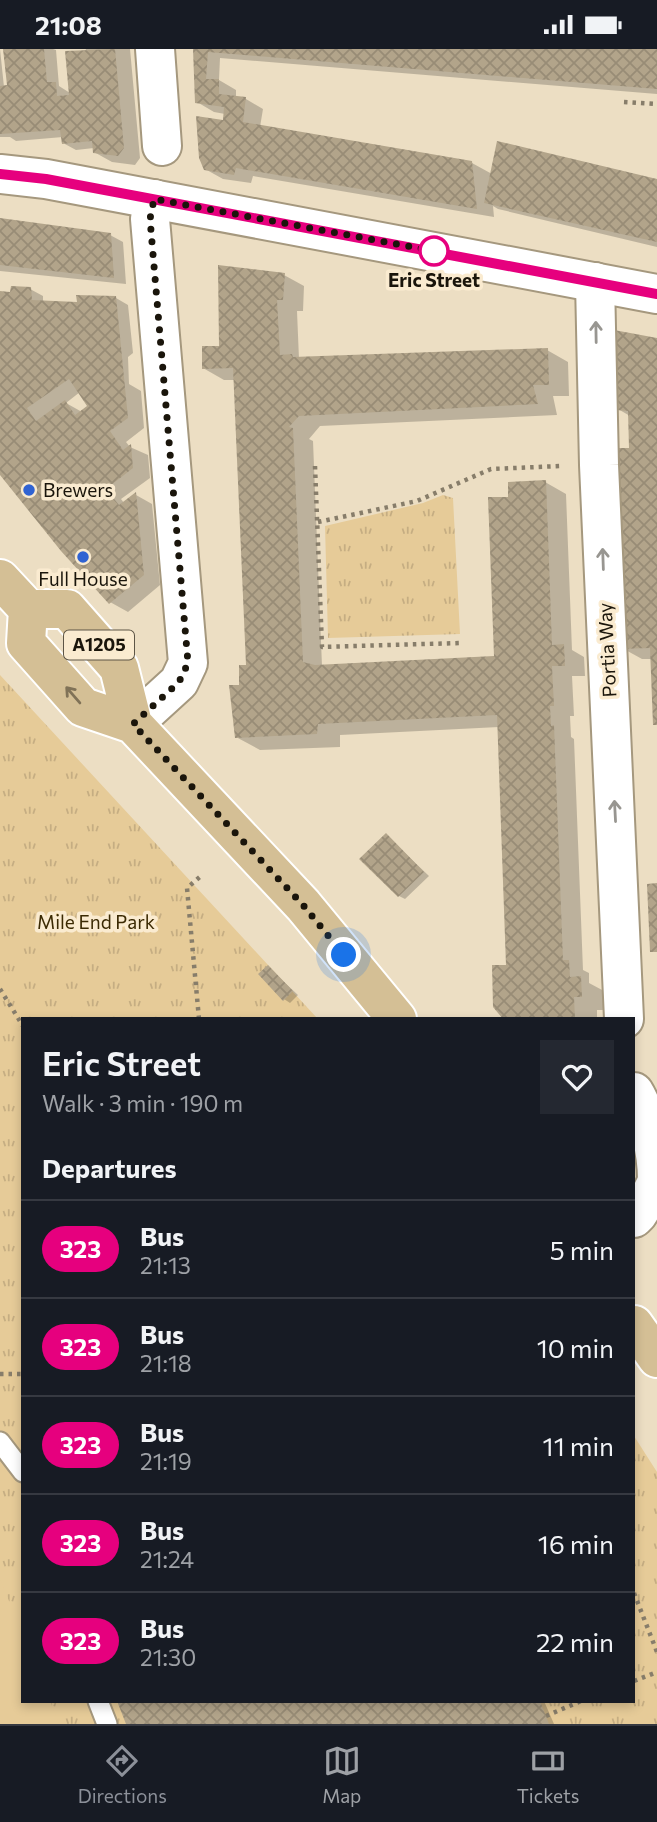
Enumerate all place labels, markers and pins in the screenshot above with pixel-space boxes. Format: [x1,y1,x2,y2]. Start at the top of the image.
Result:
marker: Eric Street [419,236,449,266]
place label: Eric Street [388,268,480,291]
place label: Brewers [43,478,113,501]
marker: Brewers [21,482,37,498]
marker: Full House [75,549,91,565]
place label: Full House [38,567,128,590]

